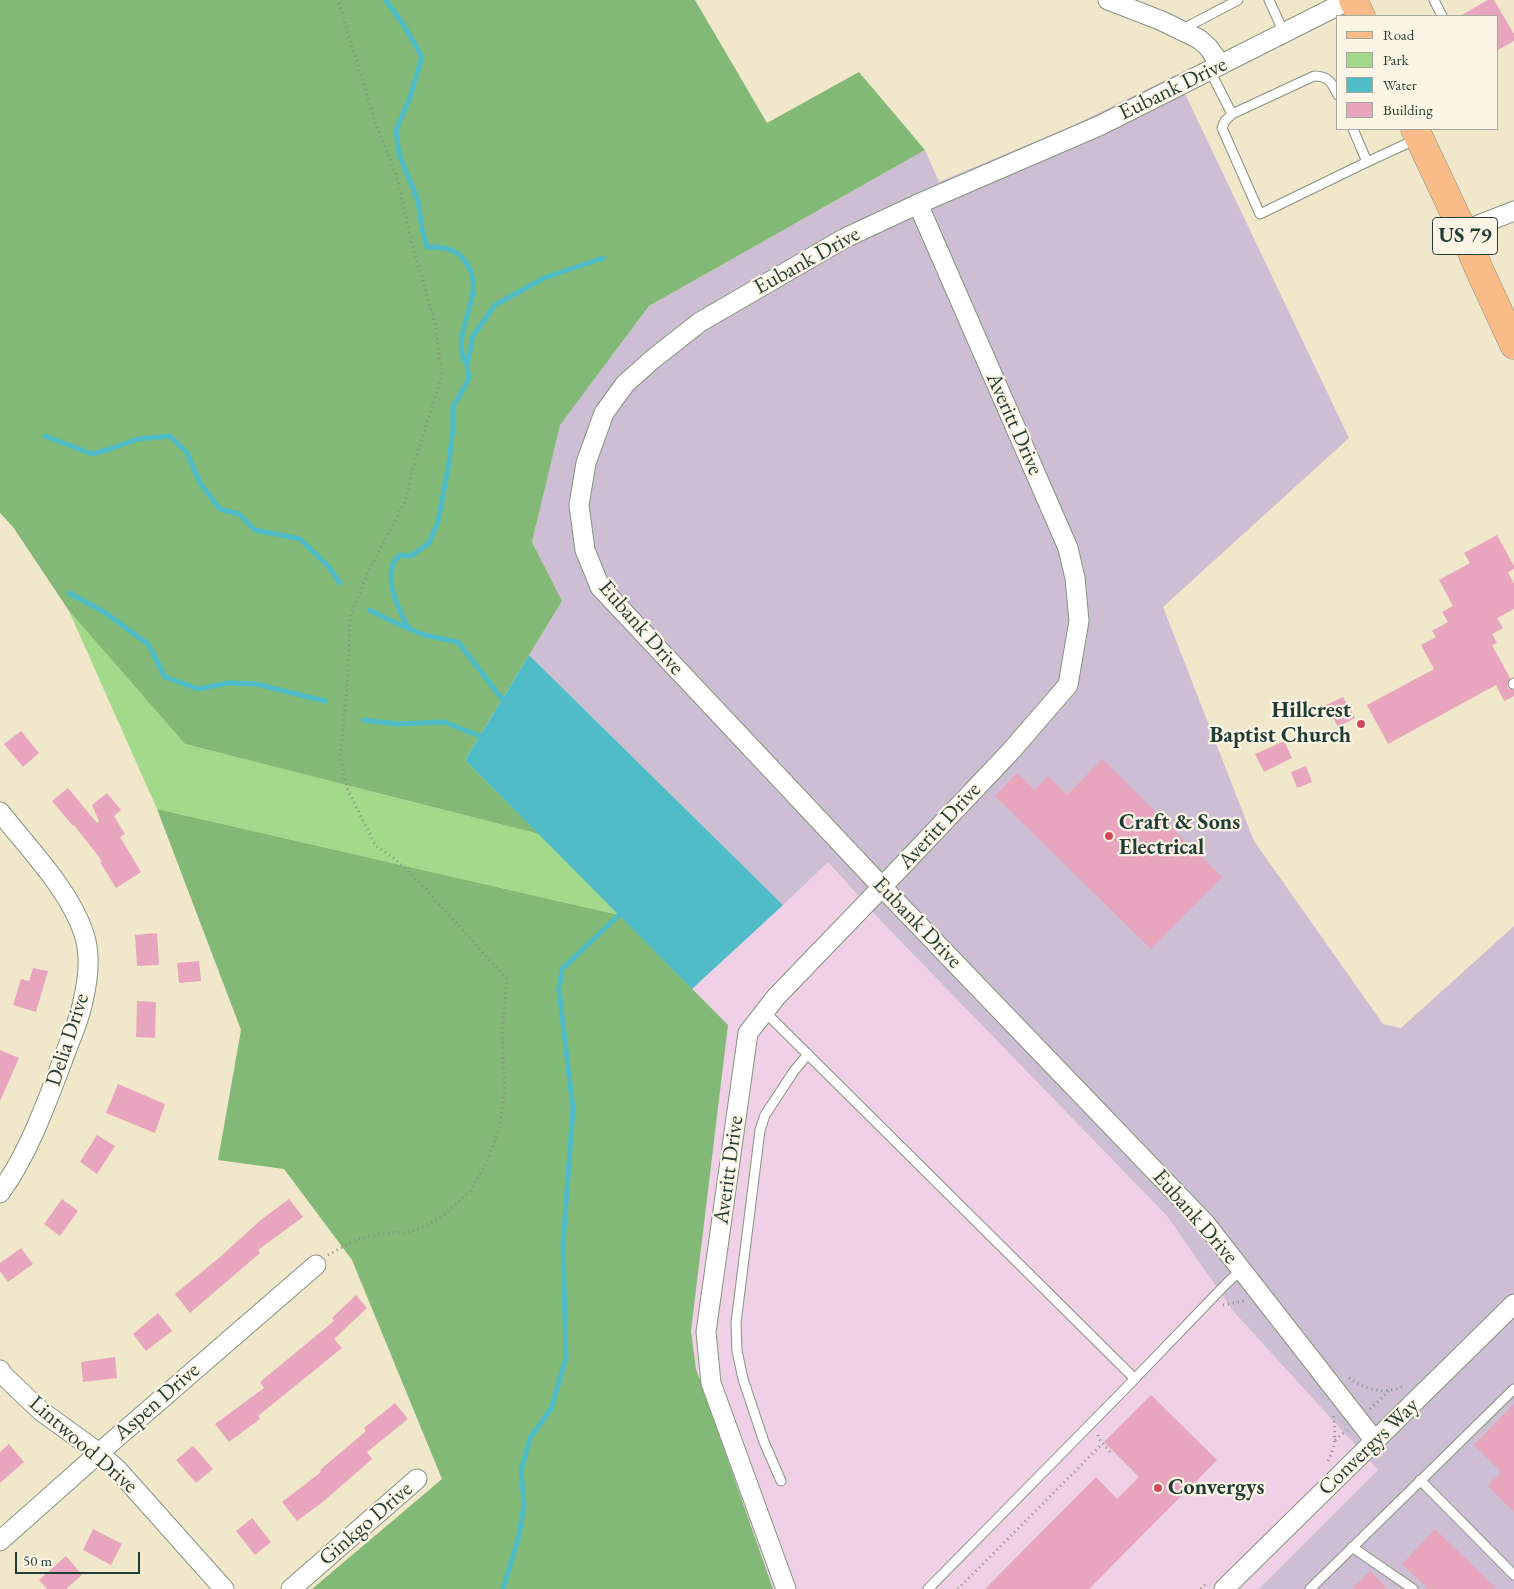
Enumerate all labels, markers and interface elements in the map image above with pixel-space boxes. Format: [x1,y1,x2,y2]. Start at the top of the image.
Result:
legend [1336,15,1499,130]
text: Road [1383,25,1414,44]
text: Park [1383,50,1409,69]
street label: Eubank Drive [1115,51,1231,127]
text: Water [1383,75,1417,94]
text: Building [1383,100,1433,119]
road number: US 79 [1432,218,1498,255]
street label: Eubank Drive [749,221,865,301]
street label: Averitt Drive [980,369,1048,479]
street label: Eubank Drive [593,575,689,681]
place label: Hillcrest Baptist Church [1210,698,1351,749]
marker: Hillcrest Baptist Church [1355,718,1367,730]
street label: Averitt Drive [893,777,987,875]
place label: Craft & Sons Electrical [1119,810,1240,861]
marker: Craft & Sons Electrical [1103,830,1115,842]
street label: Eubank Drive [867,872,967,974]
street label: Delia Drive [41,990,95,1090]
street label: Averitt Drive [708,1114,750,1226]
street label: Eubank Drive [1147,1164,1243,1270]
street label: Aspen Drive [109,1357,205,1447]
street label: Lintwood Drive [23,1391,143,1499]
street label: Convergys Way [1313,1393,1425,1501]
place label: Convergys [1168,1475,1264,1501]
street label: Ginkgo Drive [314,1476,418,1572]
marker: Convergys [1152,1482,1164,1494]
scale bar [18,1542,142,1574]
text: 50 m [23,1551,52,1570]

